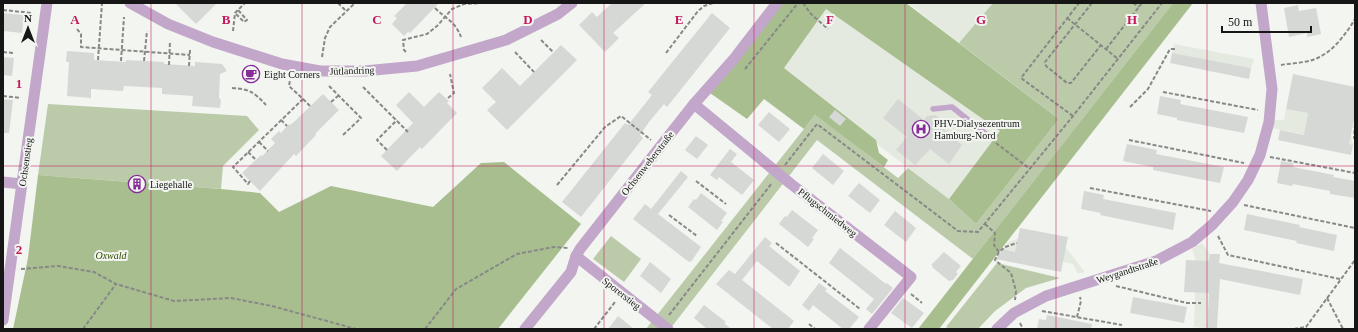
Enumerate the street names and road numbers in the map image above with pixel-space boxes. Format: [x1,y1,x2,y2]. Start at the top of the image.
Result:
street label: Jütlandring [329,64,375,77]
street label: Ochsenweberstraße [619,129,676,198]
street label: Ochsenstieg [17,137,34,187]
street label: Pflugschmiedweg [796,186,859,239]
street label: Weygandtstraße [1095,255,1160,286]
street label: Sporerstieg [600,275,643,312]

